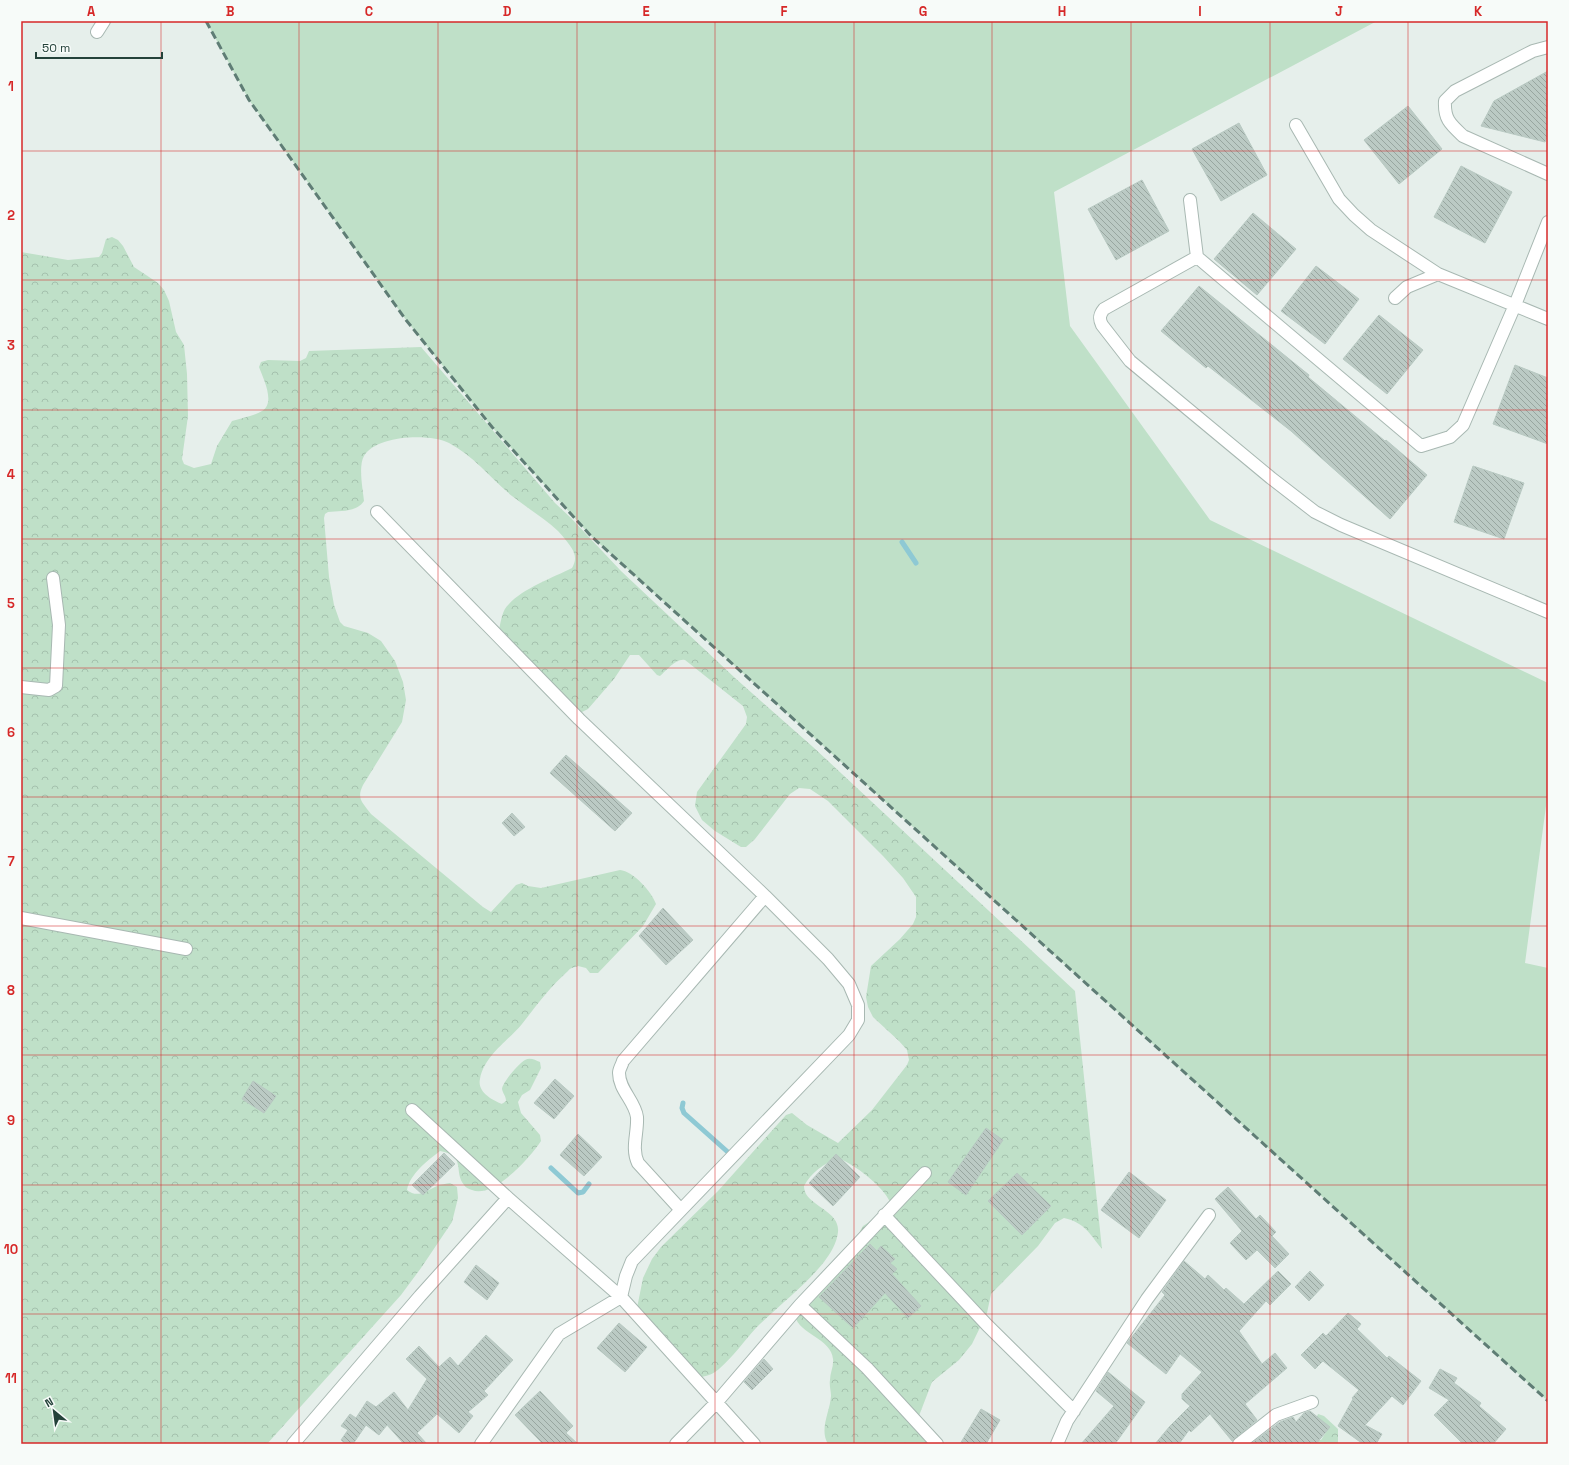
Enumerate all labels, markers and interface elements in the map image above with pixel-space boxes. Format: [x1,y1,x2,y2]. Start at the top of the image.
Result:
text: A [87,3,96,20]
text: B [226,3,235,20]
text: C [365,3,373,20]
text: D [503,3,512,20]
text: E [642,3,650,20]
text: F [781,3,788,20]
text: G [919,3,927,20]
text: H [1058,3,1066,20]
text: I [1198,3,1202,20]
text: J [1335,3,1343,20]
text: K [1474,3,1483,20]
scale bar [36,34,162,60]
text: 50 m [42,40,70,56]
text: 1 [8,78,14,95]
text: 2 [7,207,15,224]
text: 3 [7,337,15,354]
text: 4 [7,466,15,483]
text: 5 [7,595,15,612]
text: 6 [7,724,15,741]
text: 7 [7,853,15,870]
text: 8 [7,982,15,999]
text: 9 [7,1112,15,1129]
text: 10 [4,1241,18,1258]
text: 11 [5,1370,17,1387]
north arrow [34,1391,74,1431]
text: N [43,1394,56,1410]

